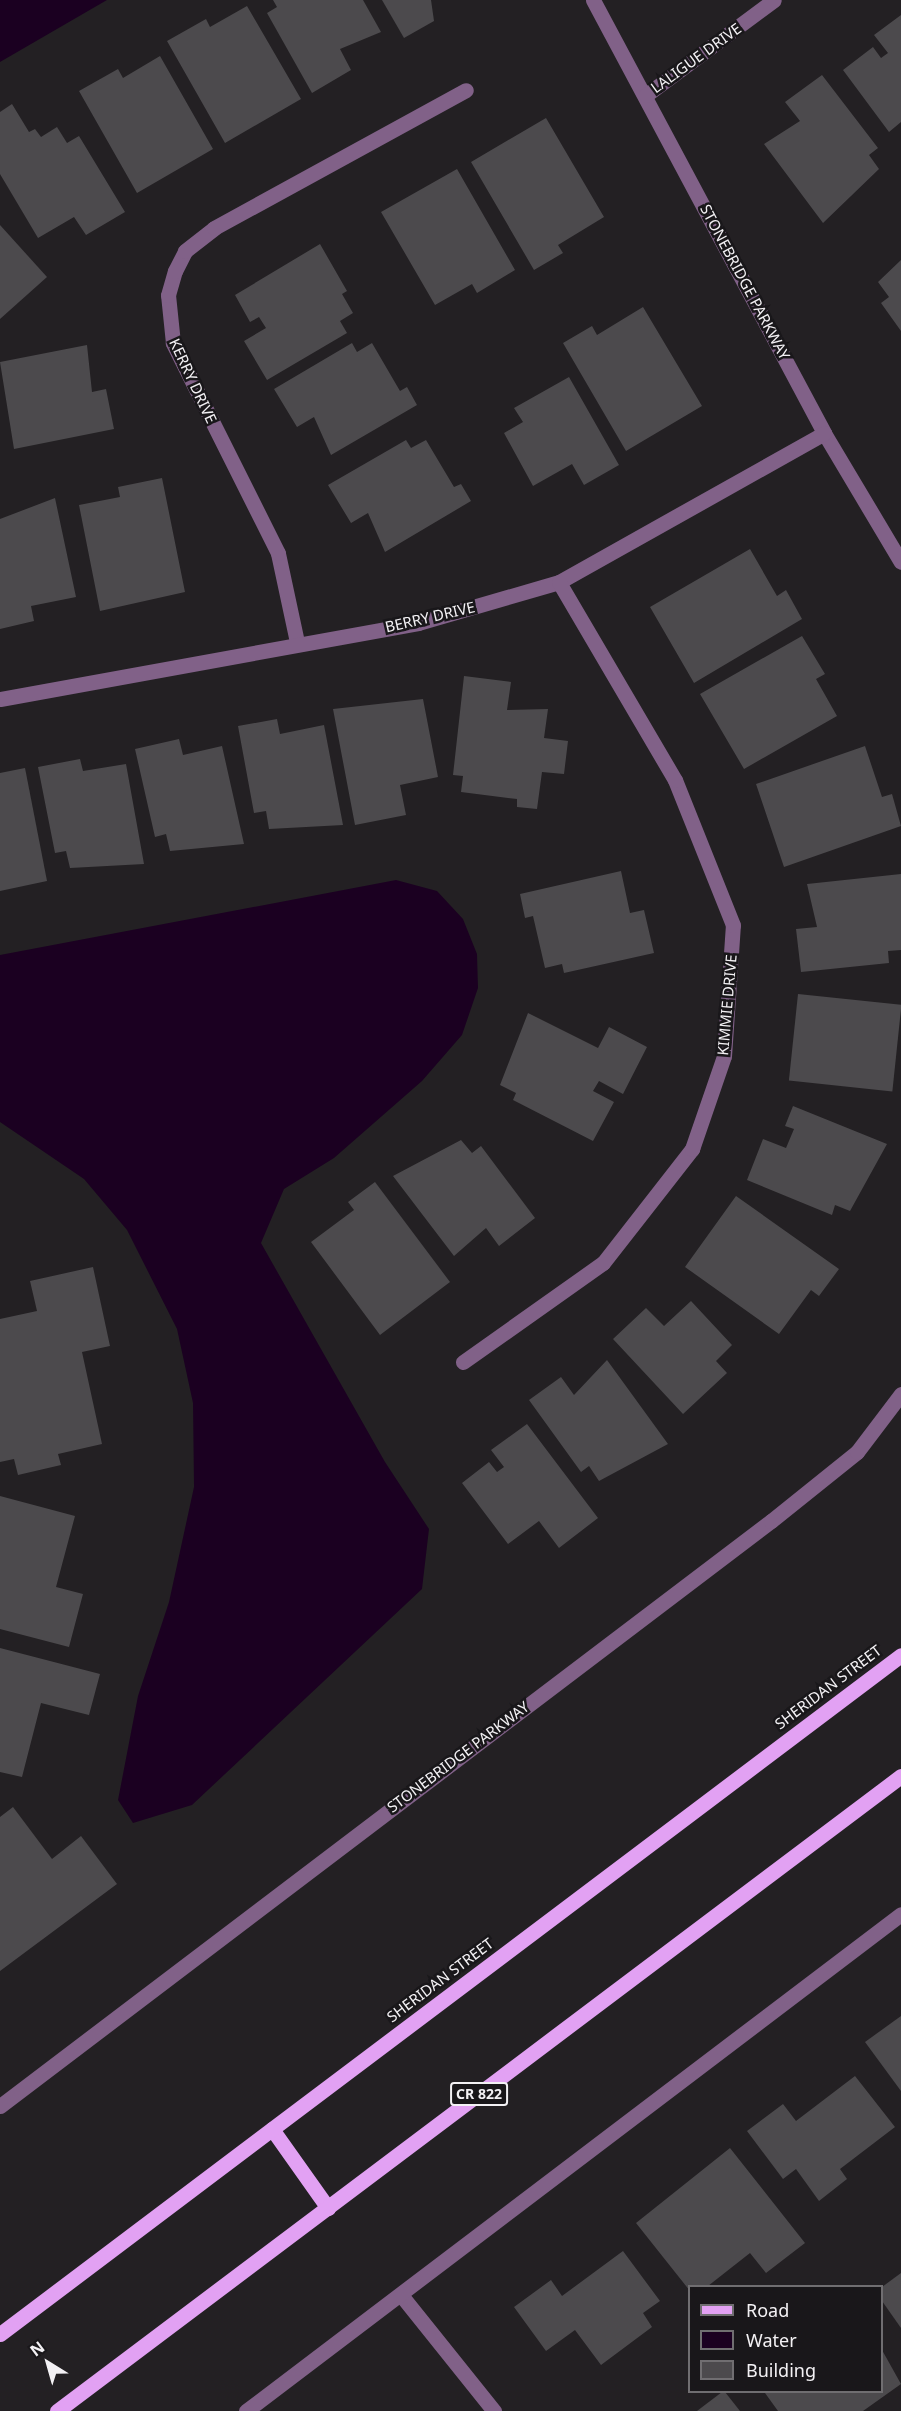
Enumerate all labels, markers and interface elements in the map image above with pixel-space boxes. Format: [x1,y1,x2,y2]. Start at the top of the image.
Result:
street label: LALIGUE DRIVE [647,19,745,97]
street label: STONEBRIDGE PARKWAY [696,201,794,363]
street label: KERRY DRIVE [166,336,220,426]
street label: BERRY DRIVE [383,598,477,636]
street label: KIMMIE DRIVE [714,954,740,1056]
street label: SHERIDAN STREET [771,1641,885,1733]
street label: STONEBRIDGE PARKWAY [383,1698,533,1816]
street label: SHERIDAN STREET [383,1934,497,2026]
road number: CR 822 [449,2083,509,2105]
legend [688,2285,883,2393]
text: Road [746,2298,789,2322]
text: Water [746,2328,797,2352]
north arrow [18,2333,78,2393]
text: N [25,2336,49,2361]
text: Building [746,2358,816,2382]

